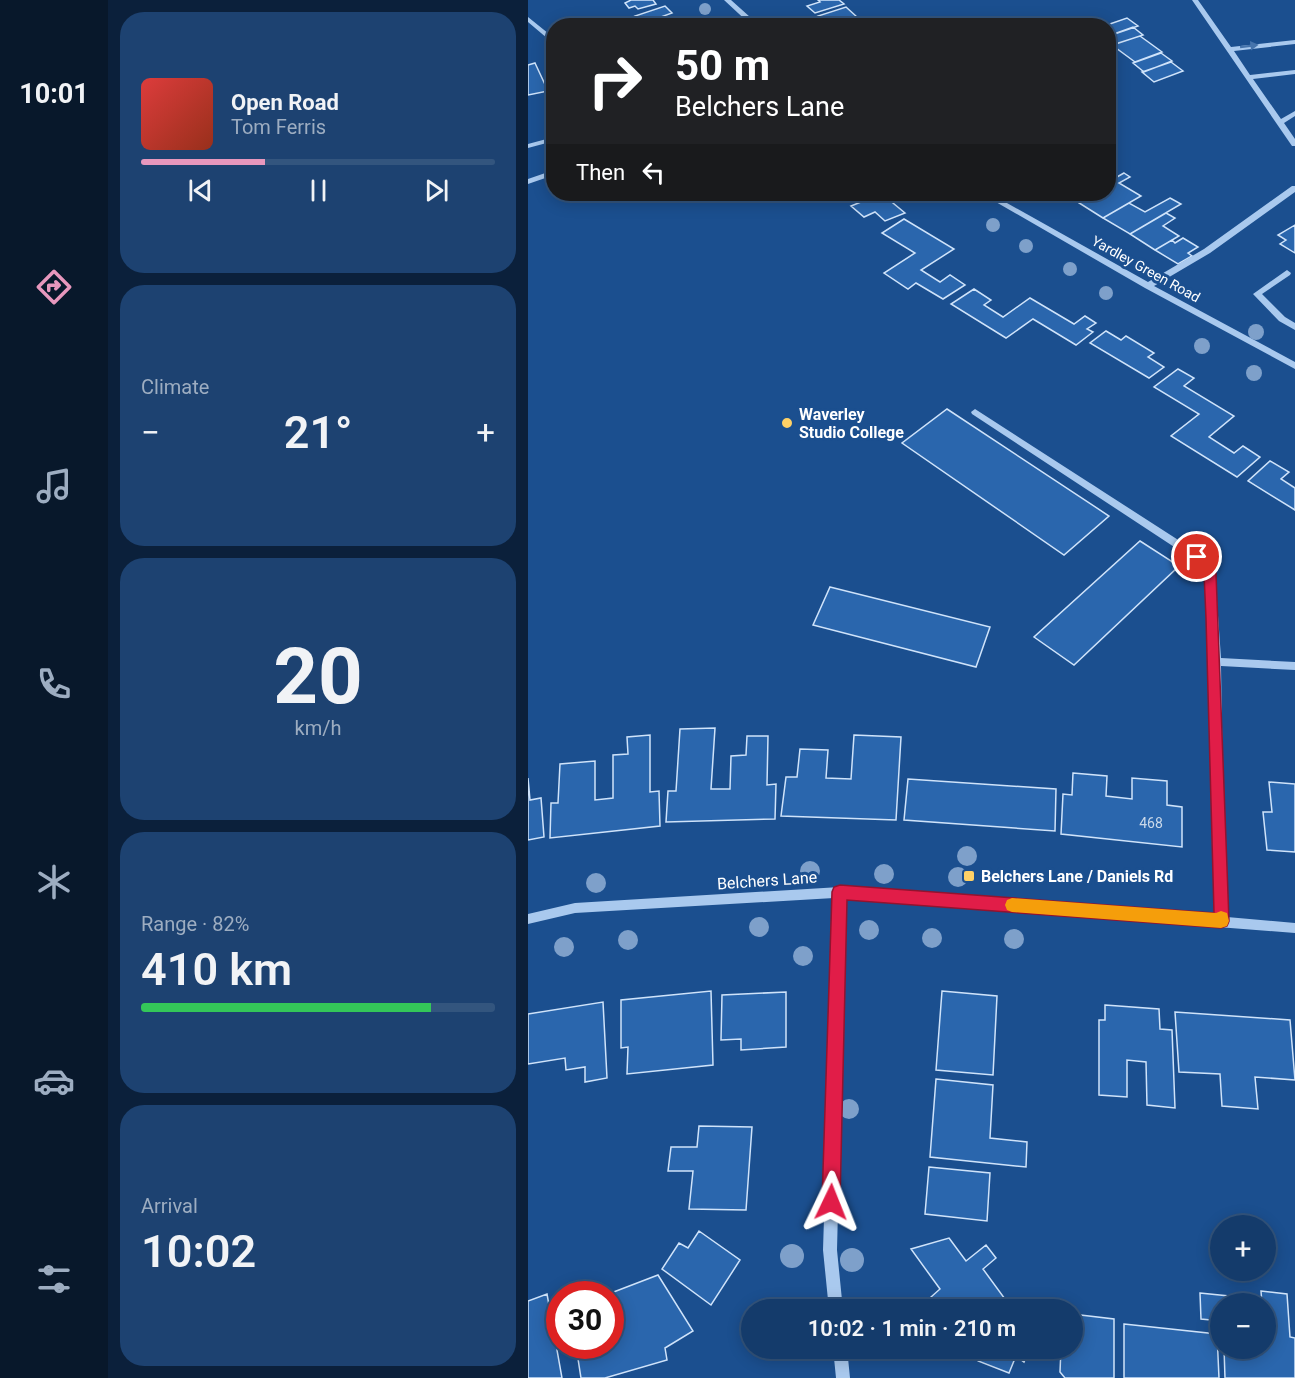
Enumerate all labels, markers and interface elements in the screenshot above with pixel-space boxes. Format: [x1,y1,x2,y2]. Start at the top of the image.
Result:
text: 50 m [675,41,770,90]
icon: right [576,42,654,120]
one-way arrow [1240,42,1259,51]
text: 10:01 [19,78,89,110]
text: Open Road [231,90,339,115]
text: Belchers Lane [675,91,844,123]
text: Tom Ferris [231,115,326,139]
icon: left [637,156,670,189]
text: Then [576,160,625,185]
icon: previous [184,174,217,207]
icon: pause [302,174,335,207]
icon: next [420,174,453,207]
street label: Yardley Green Road [1089,233,1203,305]
icon: directions [33,266,75,308]
text: Climate [141,375,209,399]
place label: Waverley Studio College [799,405,904,442]
text: 21° [284,406,352,459]
text: − [141,413,160,452]
text: + [476,413,495,452]
marker: Waverley Studio College [780,416,794,430]
icon: music [33,465,75,507]
pin [1171,531,1222,582]
icon: arrive [1180,540,1213,573]
text: 20 [273,631,363,722]
icon: phone [33,663,75,705]
text: km/h [295,716,341,740]
house number: 468 [1139,815,1163,831]
icon: climate [33,861,75,903]
place label: Belchers Lane / Daniels Rd [981,867,1173,886]
street label: Belchers Lane [716,868,818,893]
marker: Belchers Lane / Daniels Rd [962,869,976,883]
text: Range · 82% [141,912,249,936]
text: 410 km [141,943,292,996]
icon: car [33,1060,75,1102]
position arrow [799,1170,863,1234]
text: Arrival [141,1194,198,1218]
map controls [1210,1215,1276,1359]
button: + [1210,1215,1276,1281]
text: 10:02 [141,1225,256,1278]
icon: filters [33,1258,75,1300]
speed limit sign: 30 [546,1281,624,1359]
button: − [1210,1293,1276,1359]
text: 10:02 · 1 min · 210 m [808,1316,1016,1341]

